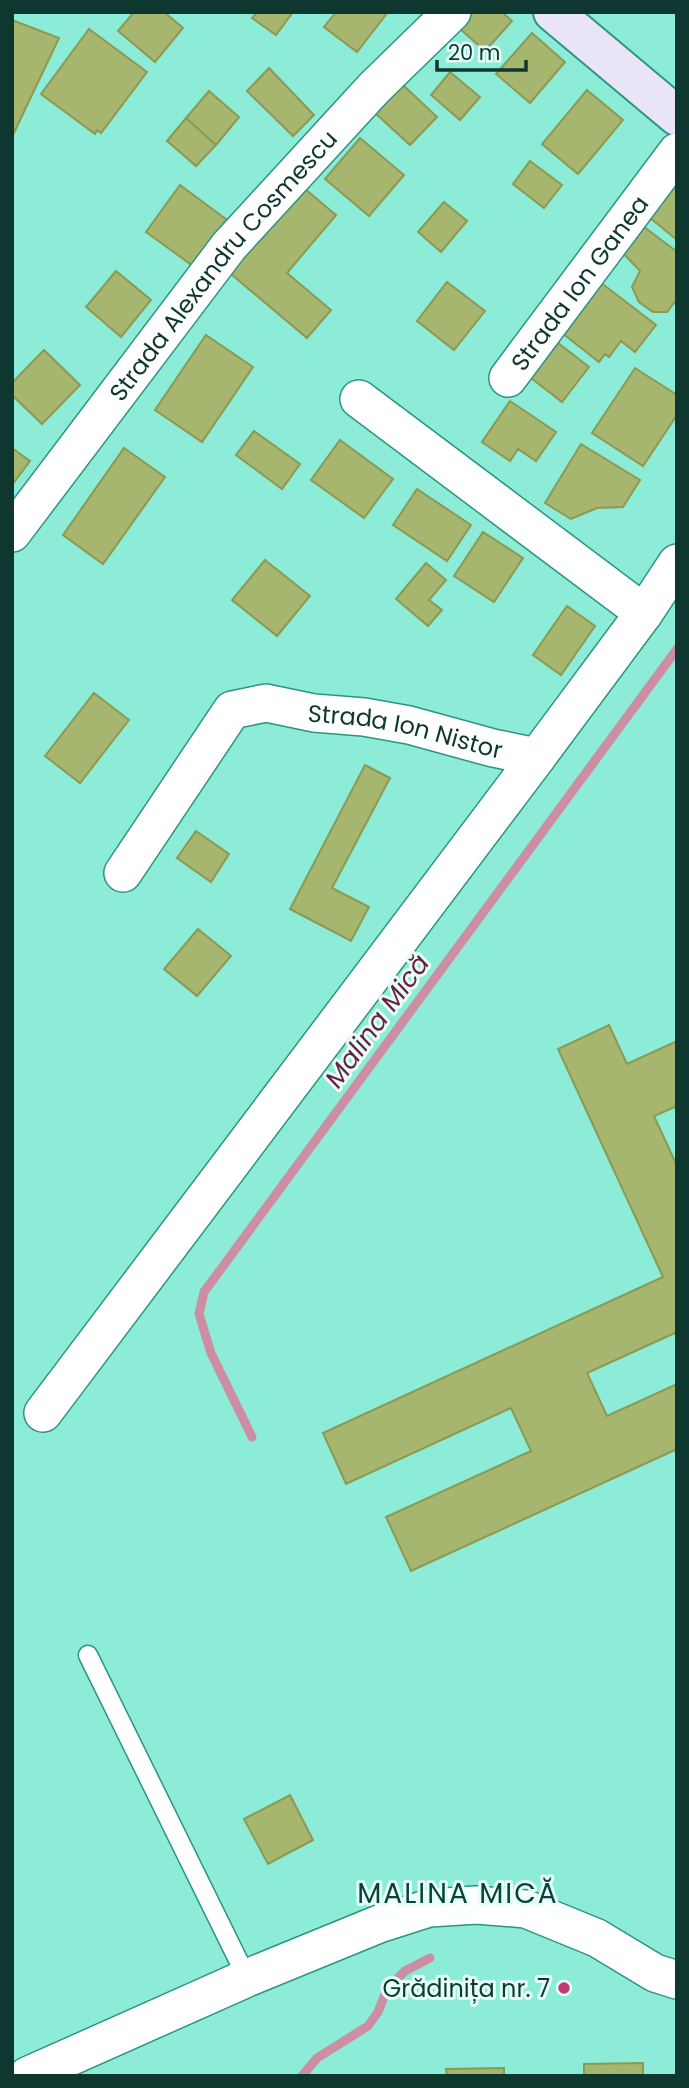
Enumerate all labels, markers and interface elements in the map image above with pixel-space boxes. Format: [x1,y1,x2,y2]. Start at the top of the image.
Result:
scale bar [437,28,526,72]
text: 20 m [448,38,501,67]
street label: Strada Alexandru Cosmescu [101,123,344,408]
street label: Strada Ion Ganea [503,188,656,377]
street label: Strada Ion Nistor [307,696,506,766]
water label: Malina Mică [316,947,438,1095]
district label: MALINA MICĂ [357,1874,559,1913]
place label: Grădinița nr. 7 [383,1972,550,2005]
marker: Grădinița nr. 7 [556,1980,572,1996]

